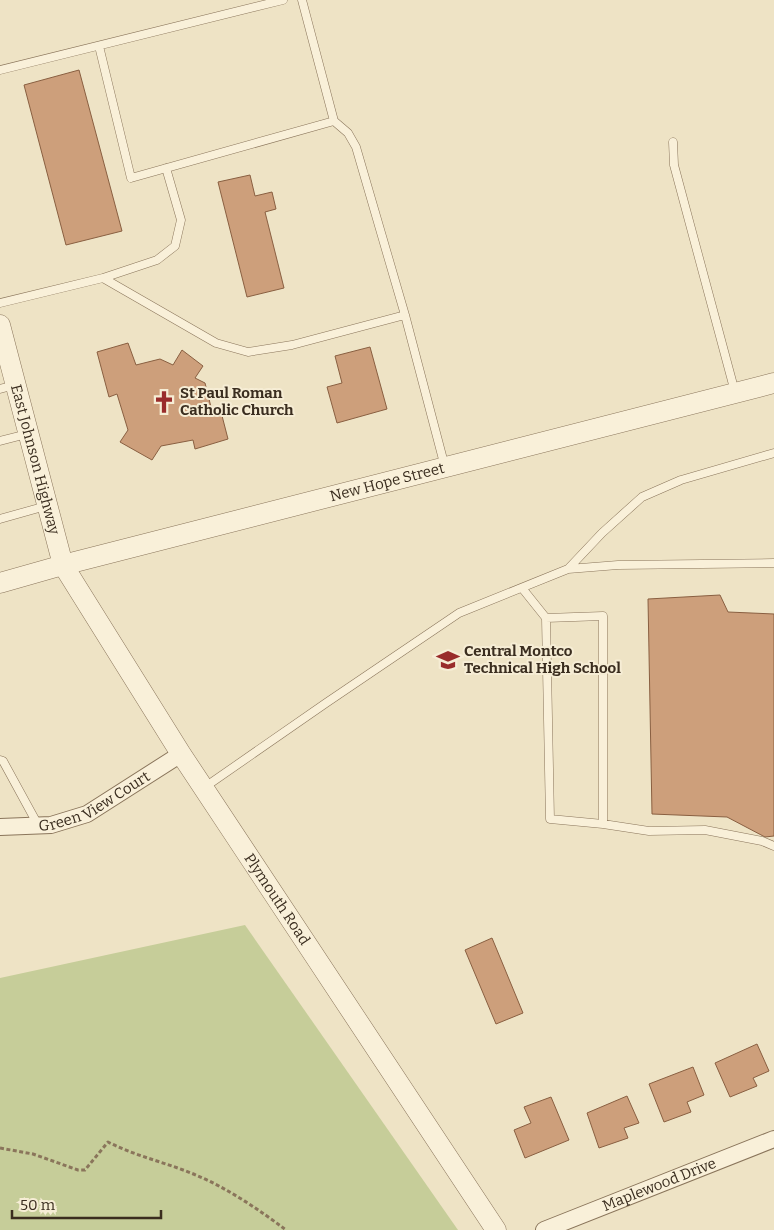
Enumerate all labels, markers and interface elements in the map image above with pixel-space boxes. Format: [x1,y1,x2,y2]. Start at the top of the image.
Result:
street label: East Johnson Highway [7,382,64,536]
place label: St Paul Roman Catholic Church [180,384,294,419]
church icon: St Paul Roman Catholic Church [151,389,177,415]
street label: New Hope Street [328,459,447,505]
place label: Central Montco Technical High School [464,642,621,677]
school or university icon: Central Montco Technical High School [435,647,461,673]
street label: Green View Court [38,767,154,834]
street label: Plymouth Road [240,850,314,948]
street label: Maplewood Drive [600,1154,719,1215]
scale bar [12,1188,161,1220]
text: 50 m [20,1196,56,1214]

